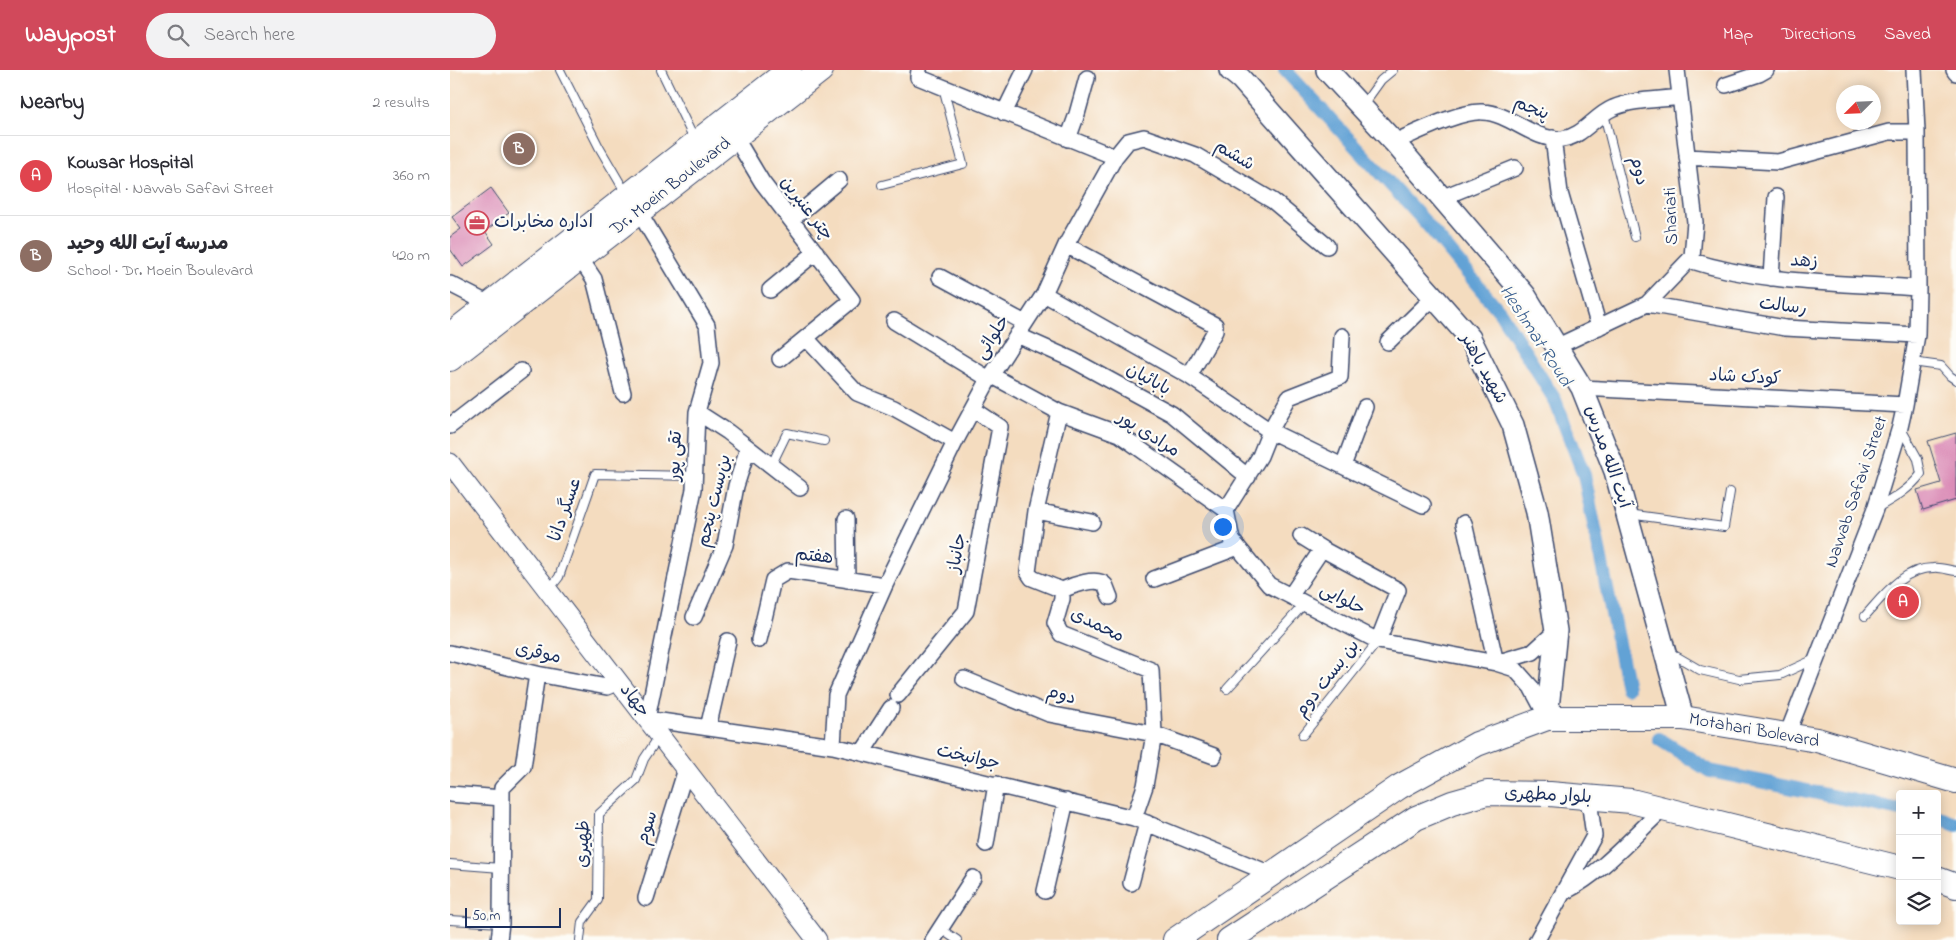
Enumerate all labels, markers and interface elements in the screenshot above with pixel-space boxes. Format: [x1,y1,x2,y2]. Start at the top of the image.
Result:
search box [146,13,496,58]
text: Waypost [25,18,116,53]
icon: search [164,21,192,49]
text: Search here [204,22,295,49]
text: Map [1723,22,1753,48]
text: Directions [1781,22,1856,48]
text: Saved [1884,22,1931,48]
north arrow [1836,85,1881,130]
text: Nearby [20,88,84,118]
street label: پنجم [1509,90,1553,128]
text: 2 results [372,91,430,115]
pin: B [503,130,535,168]
street label: Dr. Moein Boulevard [604,131,737,243]
street label: ششم [1209,134,1259,178]
text: Kowsar Hospital [67,150,193,177]
street label: دوم [1622,154,1654,188]
text: A [31,164,41,188]
text: 360 m [393,164,430,188]
street label: چتر عنبرین [773,171,839,247]
text: Hospital · Navvab Safavi Street [67,177,274,201]
street label: Shariati [1658,187,1686,245]
office icon: اداره مخابرات [464,210,490,236]
place label: اداره مخابرات [494,210,593,236]
text: مدرسه آیت الله وحید [67,231,228,258]
text: B [31,244,41,268]
text: 420 m [392,244,430,268]
street label: زهد [1790,248,1818,276]
text: School · Dr. Moein Boulevard [67,259,253,283]
water label: Heshmat Roud [1492,280,1579,393]
street label: رسالت [1757,291,1809,323]
street label: حلوائی [969,311,1017,365]
street label: شهید باهنر [1452,327,1513,409]
street label: بابائیان [1121,357,1175,403]
street label: کودک شاد [1708,363,1782,393]
street label: آیت الله مدرس [1577,402,1637,514]
street label: مرادی پور [1110,404,1185,465]
street label: Navvab Safavi Street [1819,413,1895,571]
street label: تقی پور [662,430,690,484]
street label: بن‌بست پنجم [691,452,739,550]
street label: عسگر دانا [543,474,589,546]
your location [1210,514,1236,540]
street label: جانباز [941,531,975,577]
street label: هفتم [793,542,835,572]
street label: حلوایی [1315,577,1369,623]
pin: A [1887,583,1919,621]
street label: محمدی [1066,602,1128,650]
street label: بن بست دوم [1289,635,1367,723]
street label: موقری [513,636,563,672]
street label: جهاد [612,679,656,723]
street label: دوم [1044,680,1078,712]
street label: Motahari Bolevard [1687,707,1821,755]
street label: جوانبخت [934,738,1002,778]
street label: بلوار مطهری [1504,781,1592,811]
map controls [1896,790,1941,925]
button: + [1896,790,1941,835]
street label: سوم [631,808,665,848]
street label: ظهیری [570,820,598,868]
button: − [1896,835,1941,880]
button: layers [1896,880,1941,925]
scale bar [465,905,561,928]
text: 50 m [472,906,500,927]

